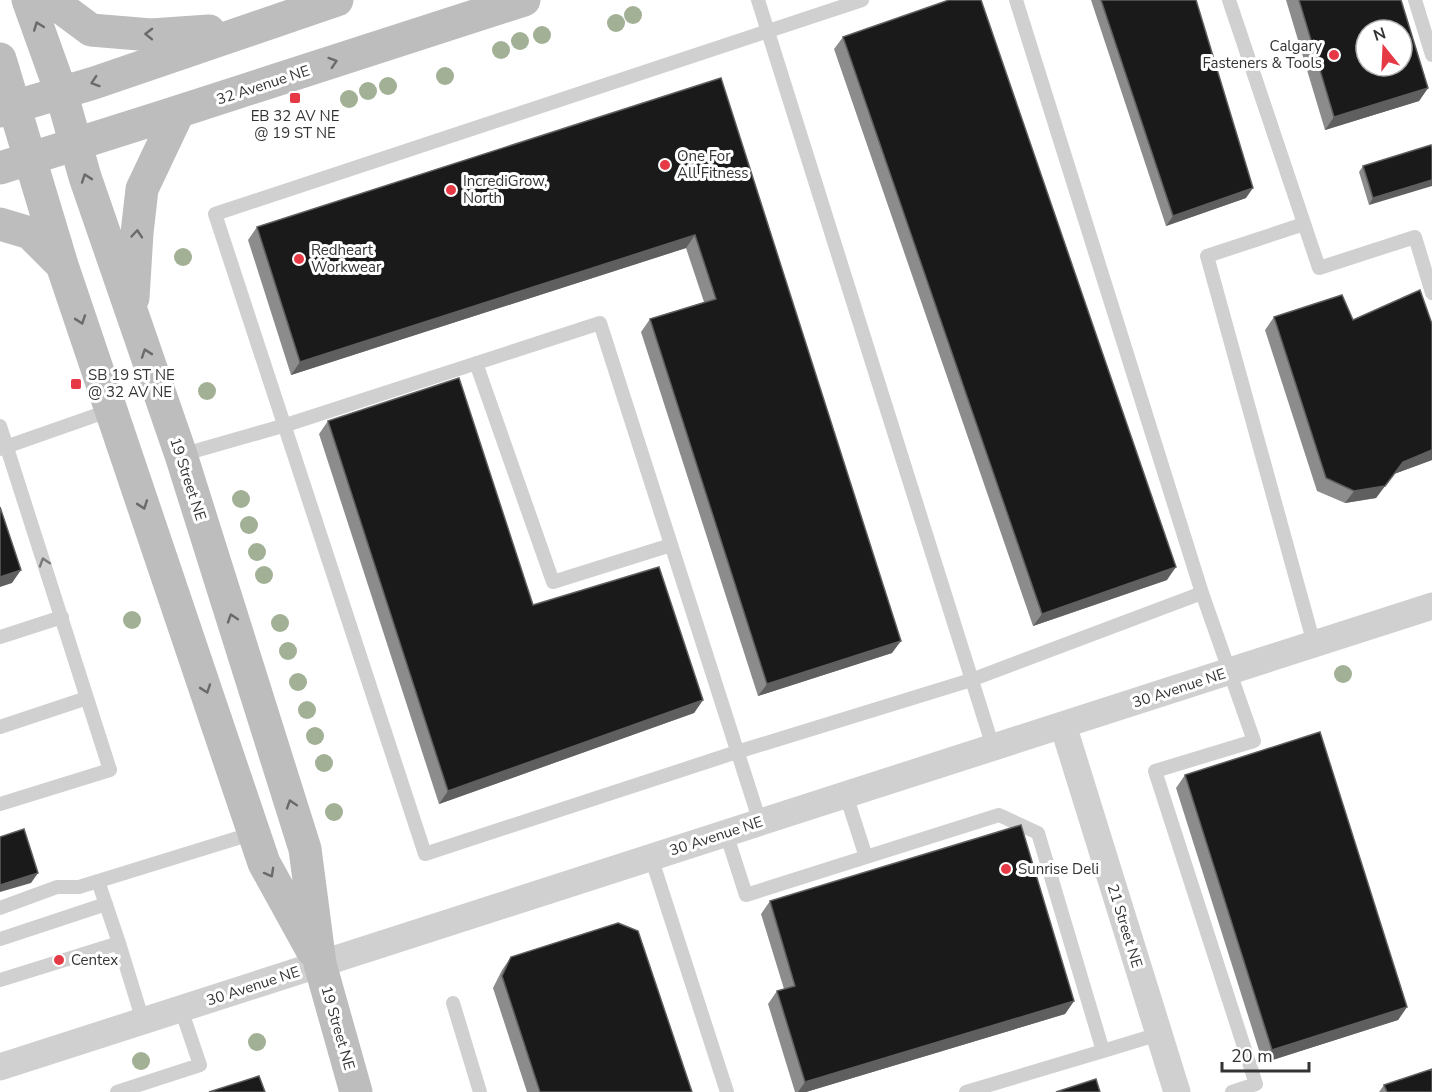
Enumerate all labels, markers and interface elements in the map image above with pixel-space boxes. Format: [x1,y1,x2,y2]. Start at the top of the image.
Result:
north arrow [1354,18,1414,78]
one-way arrow [32,21,45,32]
text: N [1371,22,1389,47]
one-way arrow [145,28,154,40]
place label: Calgary Fasteners & Tools [1203,36,1322,73]
marker: Calgary Fasteners & Tools [1327,48,1341,62]
one-way arrow [327,57,338,70]
street label: 32 Avenue NE [214,61,312,109]
one-way arrow [90,75,101,87]
marker: EB 32 AV NE @ 19 ST NE [288,91,302,105]
place label: EB 32 AV NE @ 19 ST NE [251,106,339,143]
place label: One For All Fitness [677,146,749,183]
marker: One For All Fitness [658,158,672,172]
place label: IncrediGrow, North [463,171,547,208]
one-way arrow [80,173,93,184]
marker: IncrediGrow, North [444,183,458,197]
one-way arrow [130,229,143,238]
place label: Redheart Workwear [311,240,382,277]
marker: Redheart Workwear [292,252,306,266]
one-way arrow [73,314,86,325]
one-way arrow [140,348,153,359]
place label: SB 19 ST NE @ 32 AV NE [88,365,175,402]
marker: SB 19 ST NE @ 32 AV NE [69,377,83,391]
street label: 19 Street NE [165,435,211,523]
one-way arrow [136,499,149,510]
one-way arrow [39,557,51,568]
one-way arrow [227,613,239,624]
street label: 30 Avenue NE [1130,664,1228,712]
one-way arrow [198,684,211,694]
one-way arrow [286,799,298,810]
street label: 30 Avenue NE [667,812,765,860]
place label: Sunrise Deli [1018,859,1099,879]
marker: Sunrise Deli [999,862,1013,876]
one-way arrow [263,867,274,878]
street label: 21 Street NE [1103,882,1147,970]
place label: Centex [71,950,118,970]
marker: Centex [52,953,66,967]
street label: 30 Avenue NE [204,962,302,1010]
street label: 19 Street NE [316,984,360,1072]
scale bar [1222,1035,1309,1073]
text: 20 m [1231,1044,1273,1068]

